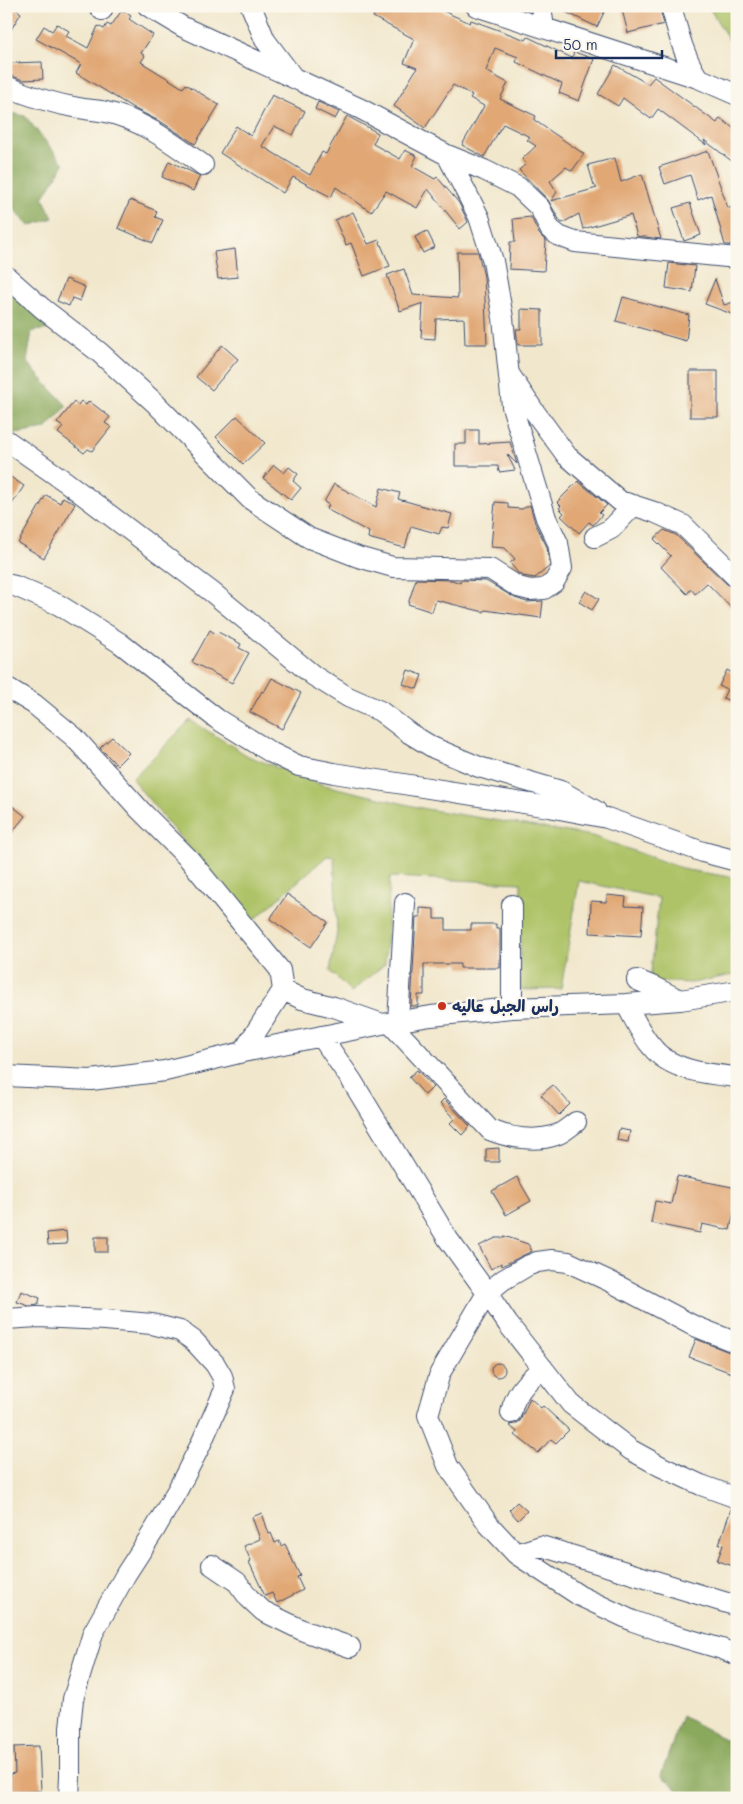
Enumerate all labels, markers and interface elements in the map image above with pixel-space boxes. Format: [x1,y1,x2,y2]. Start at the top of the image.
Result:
scale bar [556,28,662,60]
text: 50 m [563,34,598,54]
place label: راس الجبل عاليه [452,995,559,1016]
marker: راس الجبل عاليه [436,1000,448,1012]

